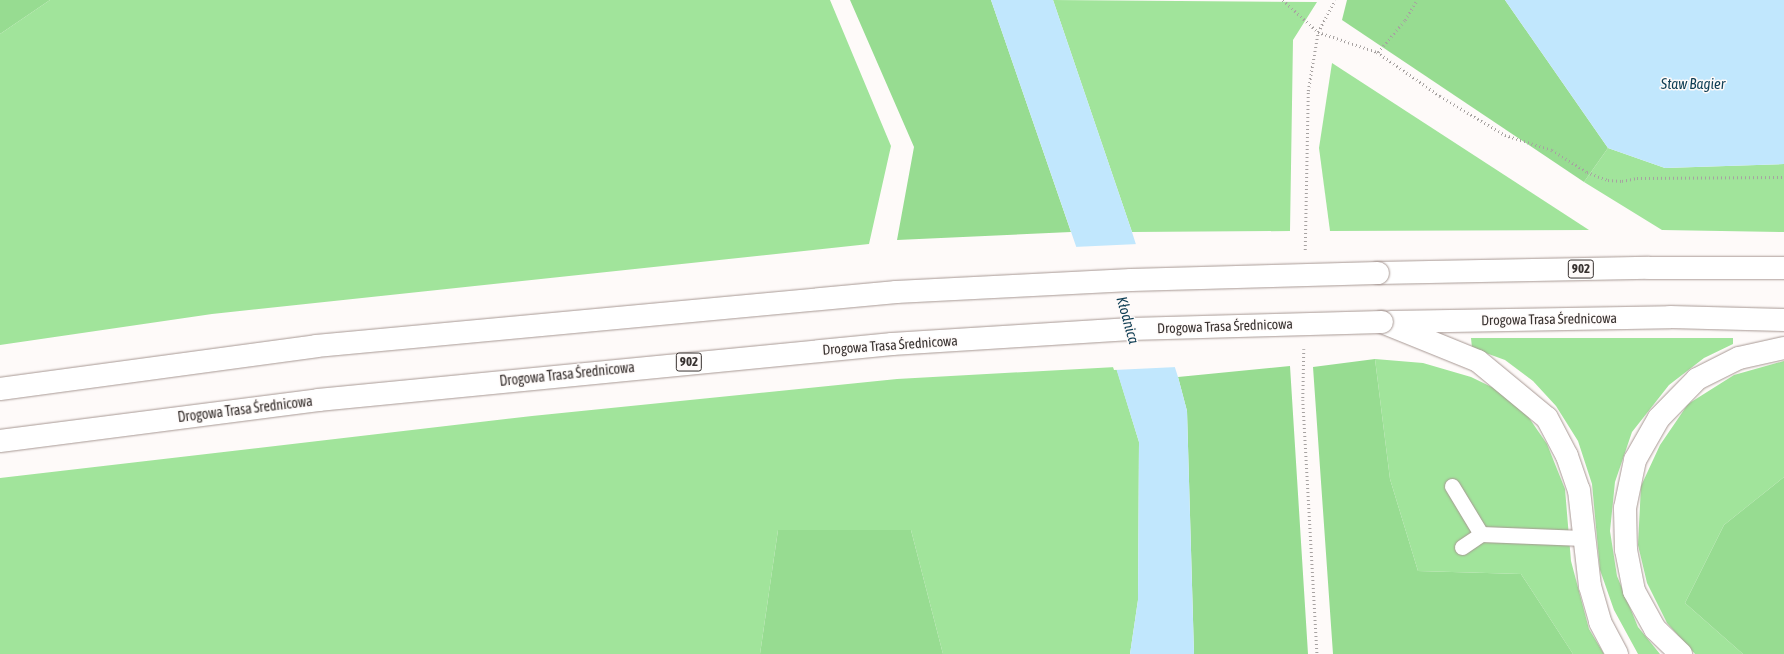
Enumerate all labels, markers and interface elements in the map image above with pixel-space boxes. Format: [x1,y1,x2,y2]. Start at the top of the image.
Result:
water label: Staw Bagier [1661,75,1725,93]
road number: 902 [1567,258,1595,280]
water label: Kłodnica [1113,294,1143,346]
street label: Drogowa Trasa Średnicowa [1481,309,1617,329]
street label: Drogowa Trasa Średnicowa [1157,315,1293,337]
street label: Drogowa Trasa Średnicowa [822,332,958,358]
road number: 902 [675,351,703,373]
street label: Drogowa Trasa Średnicowa [499,359,635,389]
street label: Drogowa Trasa Średnicowa [177,392,313,426]

